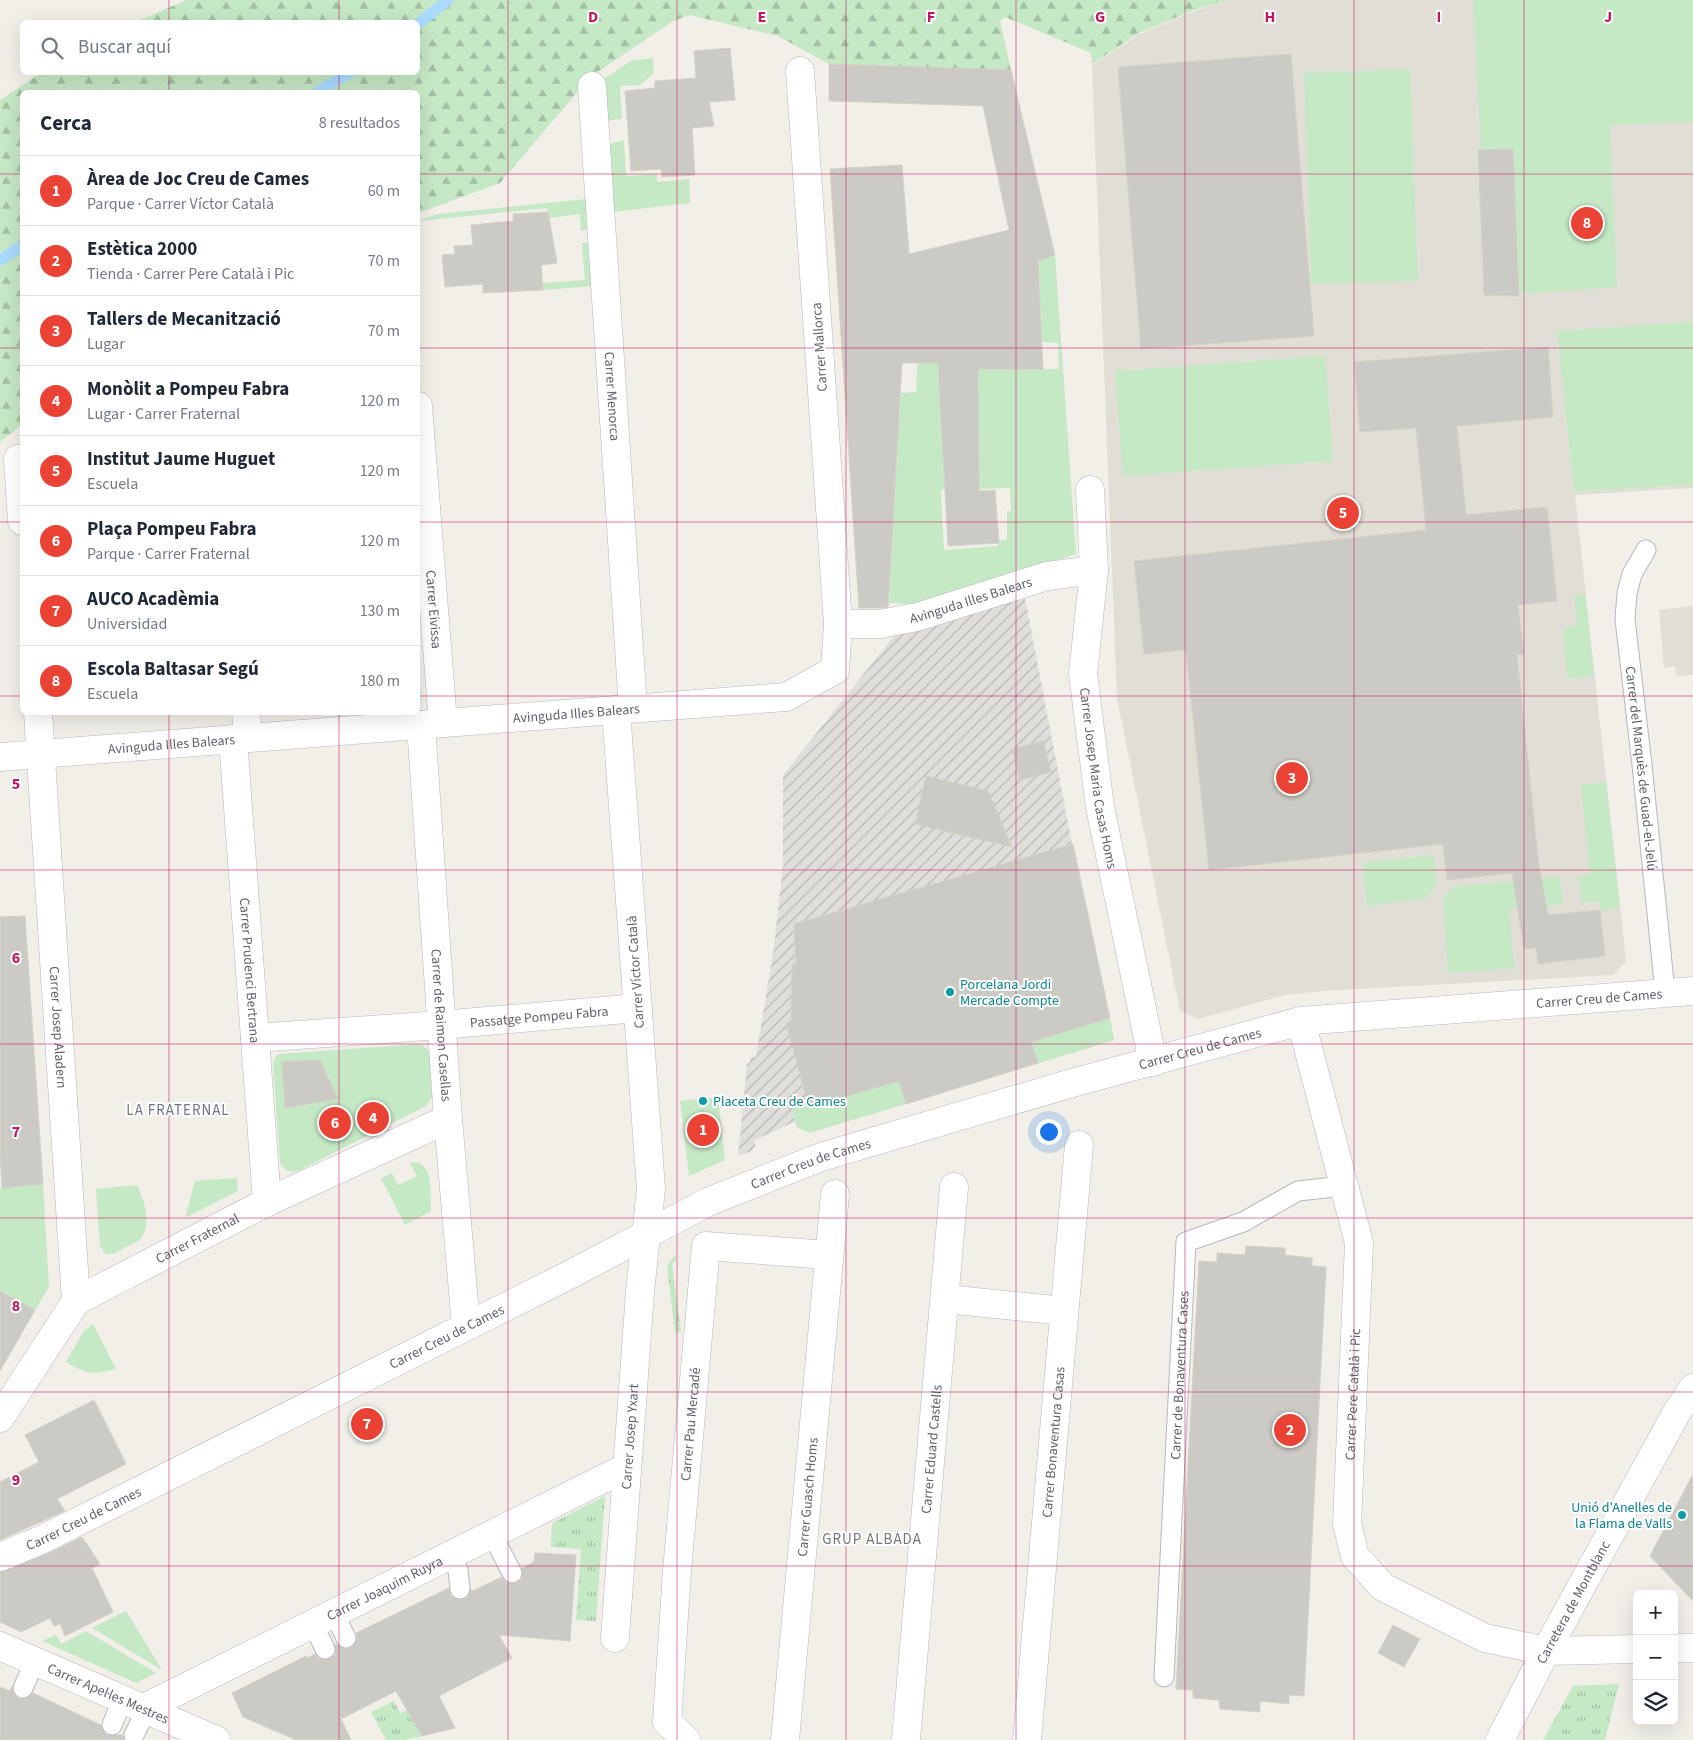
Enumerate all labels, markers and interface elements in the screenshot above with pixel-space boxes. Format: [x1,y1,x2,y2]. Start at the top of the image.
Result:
text: D [588,6,598,28]
text: E [758,6,766,28]
text: F [927,6,935,28]
text: G [1095,6,1105,28]
text: H [1265,6,1275,28]
text: I [1437,6,1441,28]
text: J [1604,6,1612,28]
search box [20,20,420,75]
icon: search [38,34,66,62]
text: Buscar aquí [78,34,171,61]
text: Cerca [40,108,92,138]
text: 8 resultados [319,112,400,134]
text: Àrea de Joc Creu de Cames [87,166,309,193]
text: 1 [52,180,60,202]
text: 60 m [368,180,400,202]
text: Parque · Carrer Víctor Català [87,193,274,215]
pin: 8 [1571,204,1603,242]
text: Estètica 2000 [87,236,197,263]
text: 2 [52,250,60,272]
text: 70 m [368,250,400,272]
text: Tienda · Carrer Pere Català i Pic [87,263,294,285]
street label: Carrer Mallorca [807,302,833,392]
text: Tallers de Mecanització [87,306,281,333]
text: 3 [52,320,60,342]
text: 70 m [368,320,400,342]
text: Lugar [87,333,125,355]
street label: Carrer Menorca [599,351,624,442]
text: Monòlit a Pompeu Fabra [87,376,289,403]
text: 4 [52,390,60,412]
text: 120 m [360,390,400,412]
text: Lugar · Carrer Fraternal [87,403,240,425]
text: Institut Jaume Huguet [87,446,275,473]
text: 5 [52,460,60,482]
text: 120 m [360,460,400,482]
text: Escuela [87,473,138,495]
pin: 5 [1327,494,1359,532]
text: Plaça Pompeu Fabra [87,516,257,543]
text: 6 [52,530,60,552]
text: 120 m [360,530,400,552]
text: Parque · Carrer Fraternal [87,543,250,565]
street label: Carrer Eivissa [420,569,446,650]
street label: Avinguda Illes Balears [908,572,1035,629]
text: AUCO Acadèmia [87,586,219,613]
text: 7 [52,600,60,622]
text: 130 m [360,600,400,622]
text: Universidad [87,613,167,635]
text: Escola Baltasar Segú [87,656,259,683]
street label: Carrer del Marquès de Guad-el-Jelú [1620,665,1662,872]
text: 8 [52,670,60,692]
text: 180 m [360,670,400,692]
text: Escuela [87,683,138,705]
street label: Carrer Josep Maria Casas Homs [1074,686,1122,871]
street label: Avinguda Illes Balears [512,699,641,729]
street label: Avinguda Illes Balears [107,730,236,760]
pin: 3 [1276,759,1308,797]
text: 5 [12,773,20,795]
street label: Carrer Prudenci Bertrana [234,897,264,1044]
street label: Carrer Víctor Català [622,915,650,1029]
text: 6 [12,947,20,969]
street label: Carrer de Raimon Casellas [425,948,456,1102]
street label: Carrer Josep Aladern [43,966,71,1089]
place label: Porcelana Jordi Mercade Compte [960,975,1059,1011]
street label: Carrer Creu de Cames [1536,984,1663,1014]
marker: Porcelana Jordi Mercade Compte [944,986,956,998]
street label: Passatge Pompeu Fabra [469,1002,609,1033]
street label: Carrer Creu de Cames [1137,1023,1264,1076]
place label: Placeta Creu de Cames [713,1092,846,1112]
marker: Placeta Creu de Cames [697,1095,709,1107]
pin: 4 [357,1099,389,1137]
district label: LA FRATERNAL [126,1100,230,1121]
pin: 6 [319,1104,351,1142]
pin: 1 [687,1111,719,1149]
your location [1036,1119,1062,1145]
text: 7 [12,1121,20,1143]
street label: Carrer Creu de Cames [748,1134,874,1195]
street label: Carrer Fraternal [152,1209,243,1269]
street label: Carrer de Bonaventura Cases [1166,1290,1195,1460]
text: 8 [12,1295,20,1317]
street label: Carrer Creu de Cames [386,1300,508,1375]
street label: Carrer Pere Català i Pic [1341,1327,1366,1461]
street label: Carrer Pau Mercadé [676,1366,706,1482]
street label: Carrer Bonaventura Casas [1037,1366,1071,1519]
street label: Carrer Josep Yxart [617,1383,644,1490]
street label: Carrer Eduard Castells [917,1384,948,1515]
pin: 7 [351,1405,383,1443]
pin: 2 [1274,1411,1306,1449]
street label: Carrer Guasch Homs [793,1437,824,1558]
text: 9 [12,1469,20,1491]
street label: Carrer Creu de Cames [23,1482,145,1556]
place label: Unió d'Anelles de la Flama de Valls [1571,1498,1672,1534]
marker: Unió d'Anelles de la Flama de Valls [1676,1509,1688,1521]
district label: GRUP ALBADA [822,1529,922,1550]
street label: Carretera de Montblanc [1532,1537,1616,1668]
street label: Carrer Joaquim Ruyra [323,1551,446,1626]
map controls [1633,1590,1678,1725]
button: + [1633,1590,1678,1635]
button: − [1633,1635,1678,1680]
street label: Carrer Apel·les Mestres [44,1659,172,1729]
button: layers [1633,1680,1678,1725]

